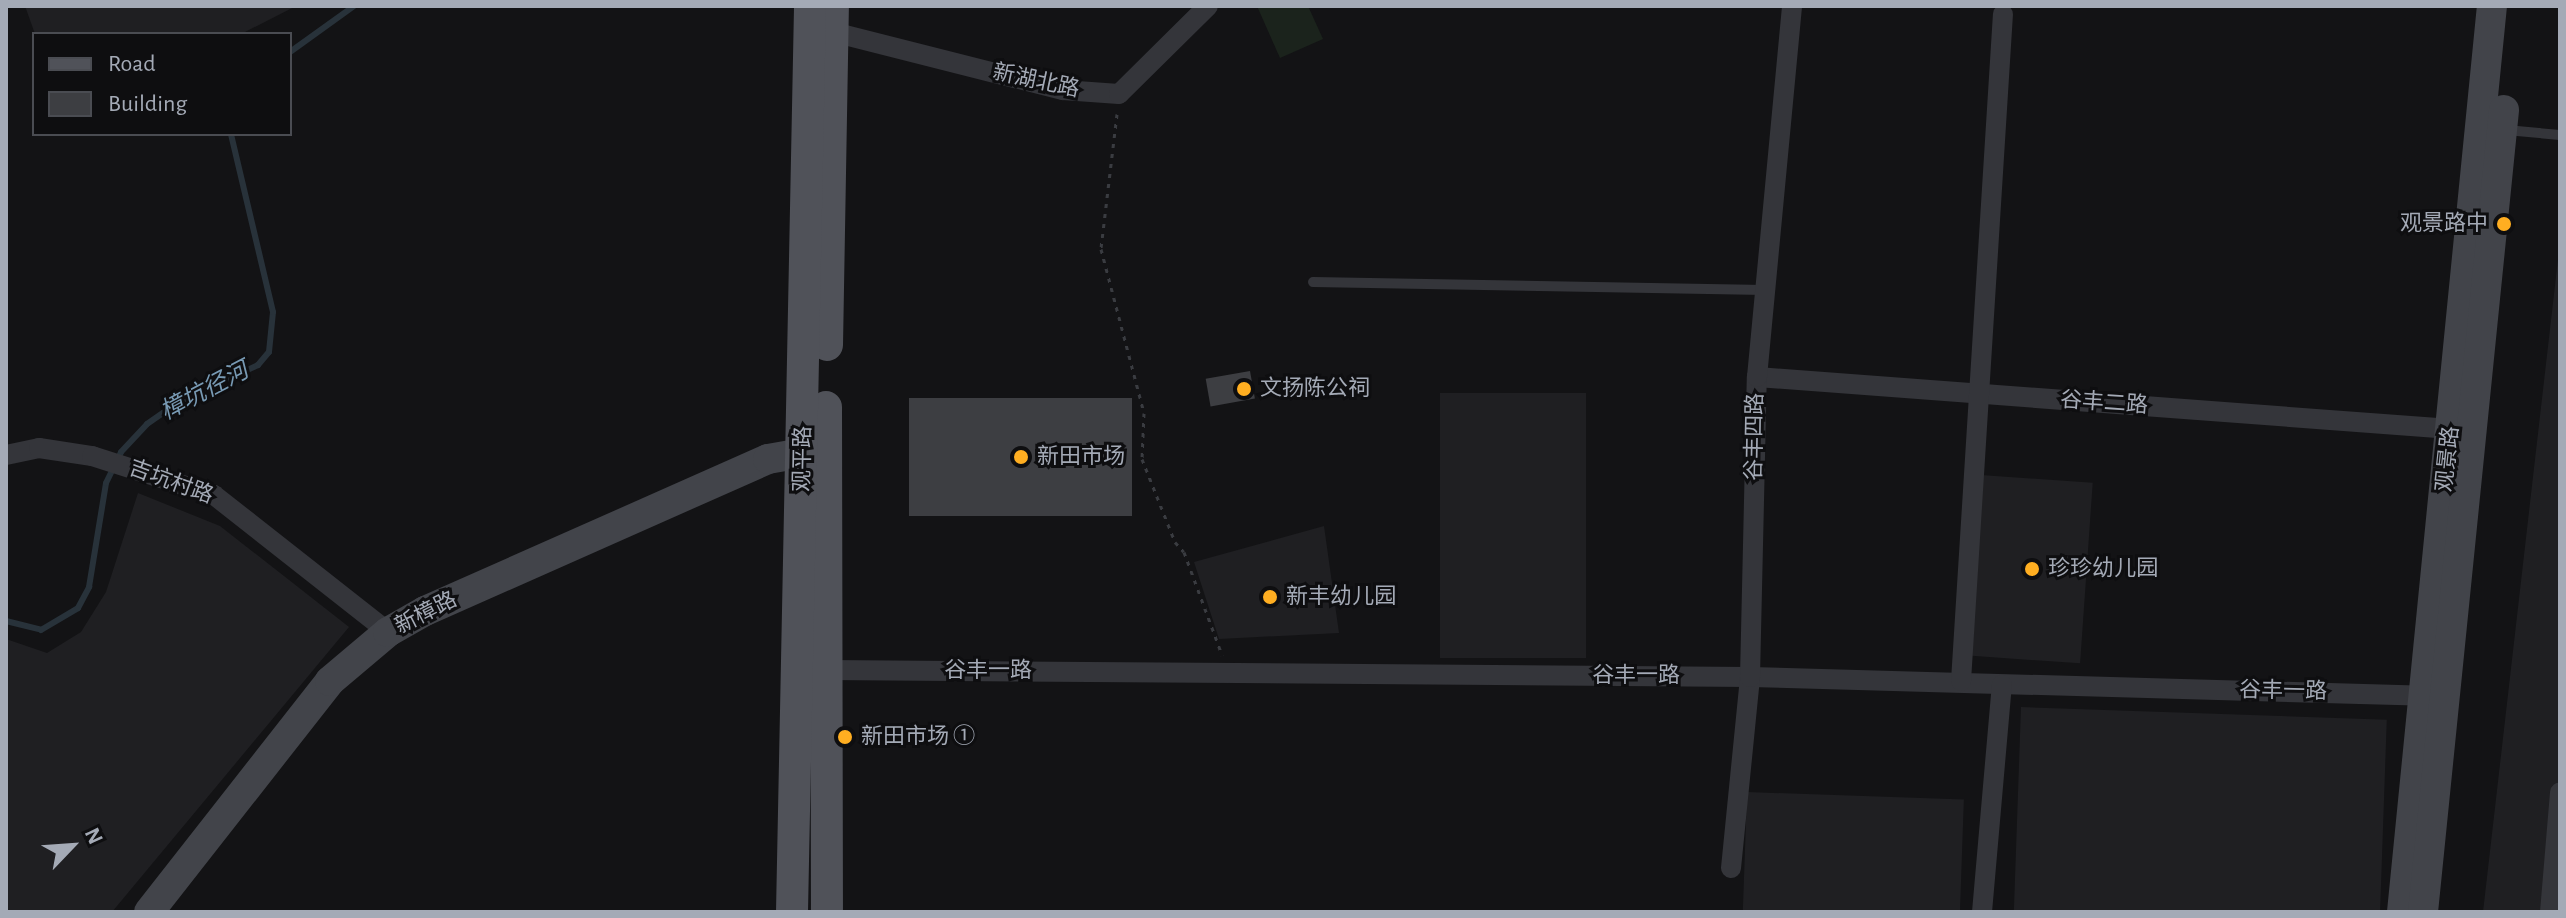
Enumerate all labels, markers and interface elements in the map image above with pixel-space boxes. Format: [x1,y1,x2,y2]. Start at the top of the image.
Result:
legend [32,32,292,136]
text: Road [108,52,156,76]
street label: 新湖北路 [990,59,1082,103]
text: Building [108,92,187,116]
place label: 观景路中 [2400,211,2488,237]
marker: 观景路中 [2495,215,2513,233]
water label: 樟坑径河 [156,357,254,427]
place label: 文扬陈公祠 [1260,376,1370,402]
marker: 文扬陈公祠 [1235,380,1253,398]
street label: 谷丰二路 [2059,387,2149,419]
street label: 谷丰四路 [1741,393,1769,481]
street label: 观景路 [2431,425,2465,493]
street label: 观平路 [789,426,817,492]
place label: 新田市场 [1037,444,1125,470]
marker: 新田市场 [1012,448,1030,466]
street label: 吉坑村路 [125,455,217,509]
place label: 珍珍幼儿园 [2048,556,2158,582]
marker: 珍珍幼儿园 [2023,560,2041,578]
place label: 新丰幼儿园 [1286,584,1396,610]
street label: 新樟路 [391,586,461,640]
marker: 新丰幼儿园 [1261,588,1279,606]
street label: 谷丰一路 [944,658,1032,684]
street label: 谷丰一路 [1592,663,1680,689]
street label: 谷丰一路 [2239,677,2327,705]
place label: 新田市场 ① [861,724,975,750]
marker: 新田市场 ① [836,728,854,746]
north arrow [32,806,112,886]
text: N [81,824,107,847]

